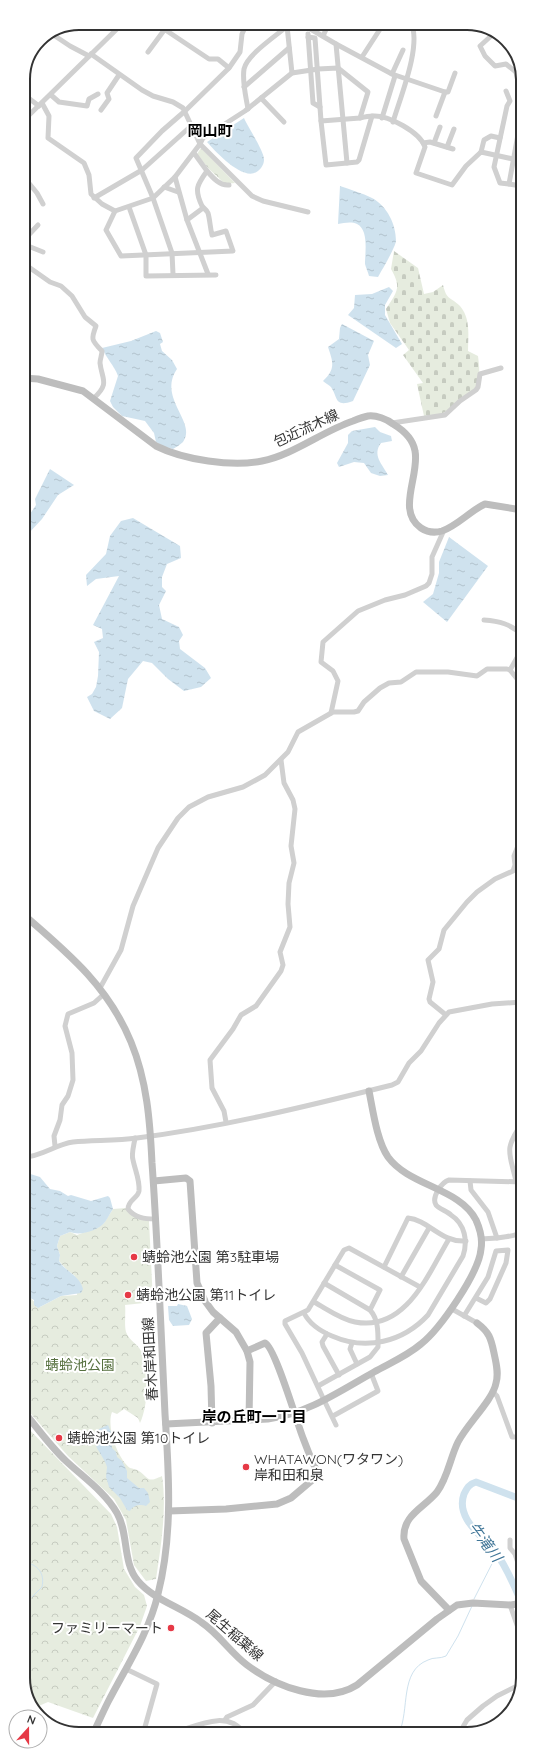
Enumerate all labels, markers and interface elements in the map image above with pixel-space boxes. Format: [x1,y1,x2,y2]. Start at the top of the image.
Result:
district label: 岡山町 [187,121,233,140]
street label: 包近流木線 [270,405,342,451]
place label: 蜻蛉池公園 第3駐車場 [142,1248,279,1266]
marker: 蜻蛉池公園 第3駐車場 [129,1252,139,1262]
place label: 蜻蛉池公園 第11トイレ [136,1286,276,1304]
marker: 蜻蛉池公園 第11トイレ [123,1290,133,1300]
street label: 春木岸和田線 [139,1317,161,1401]
park label: 蜻蛉池公園 [45,1356,115,1374]
district label: 岸の丘町一丁目 [201,1407,307,1426]
place label: 蜻蛉池公園 第10トイレ [67,1429,210,1447]
marker: 蜻蛉池公園 第10トイレ [54,1433,64,1443]
place label: WHATAWON(ワタワン) 岸和田和泉 [254,1450,403,1484]
marker: WHATAWON(ワタワン) 岸和田和泉 [241,1462,251,1472]
water label: 牛滝川 [464,1518,508,1567]
street label: 尾生稲葉線 [203,1605,267,1665]
place label: ファミリーマート [51,1619,163,1637]
marker: ファミリーマート [166,1623,176,1633]
north arrow [8,1709,48,1749]
text: N [25,1712,38,1728]

